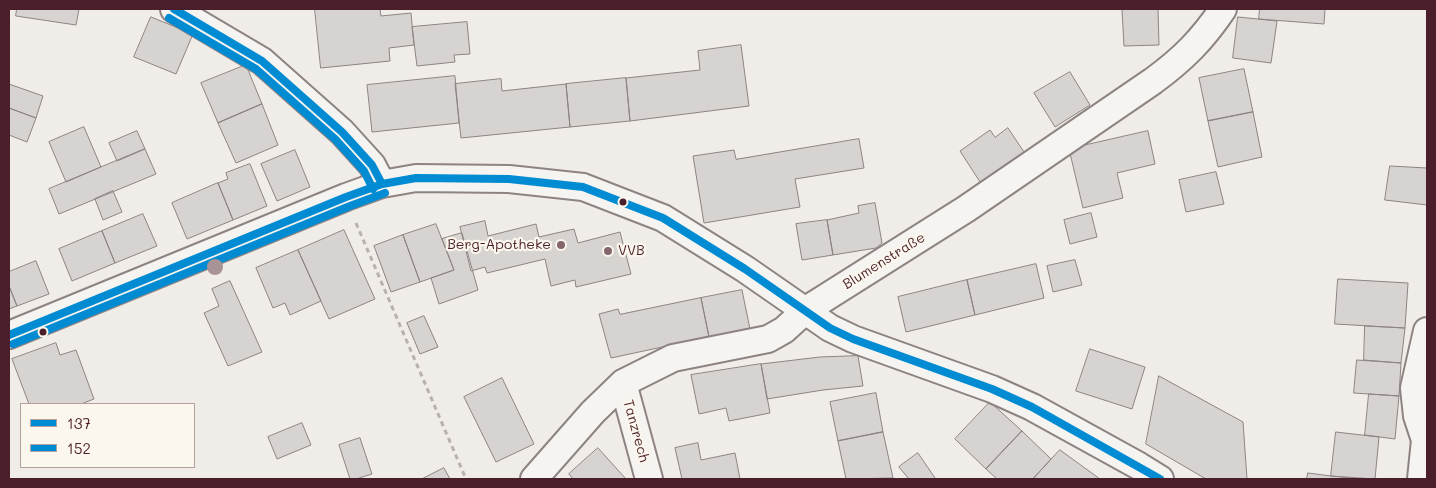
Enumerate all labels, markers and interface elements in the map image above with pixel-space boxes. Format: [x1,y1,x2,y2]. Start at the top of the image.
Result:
unlabelled marker [618,197,628,207]
street label: Blumenstraße [840,229,928,293]
place label: Berg-Apotheke [447,237,551,253]
marker: Berg-Apotheke [555,239,567,251]
place label: VVB [618,243,645,259]
marker: VVB [602,245,614,257]
unlabelled marker [38,327,48,337]
street label: Tanzrech [620,398,652,464]
legend [20,403,195,468]
text: 137 [67,413,91,433]
text: 152 [67,438,91,458]

